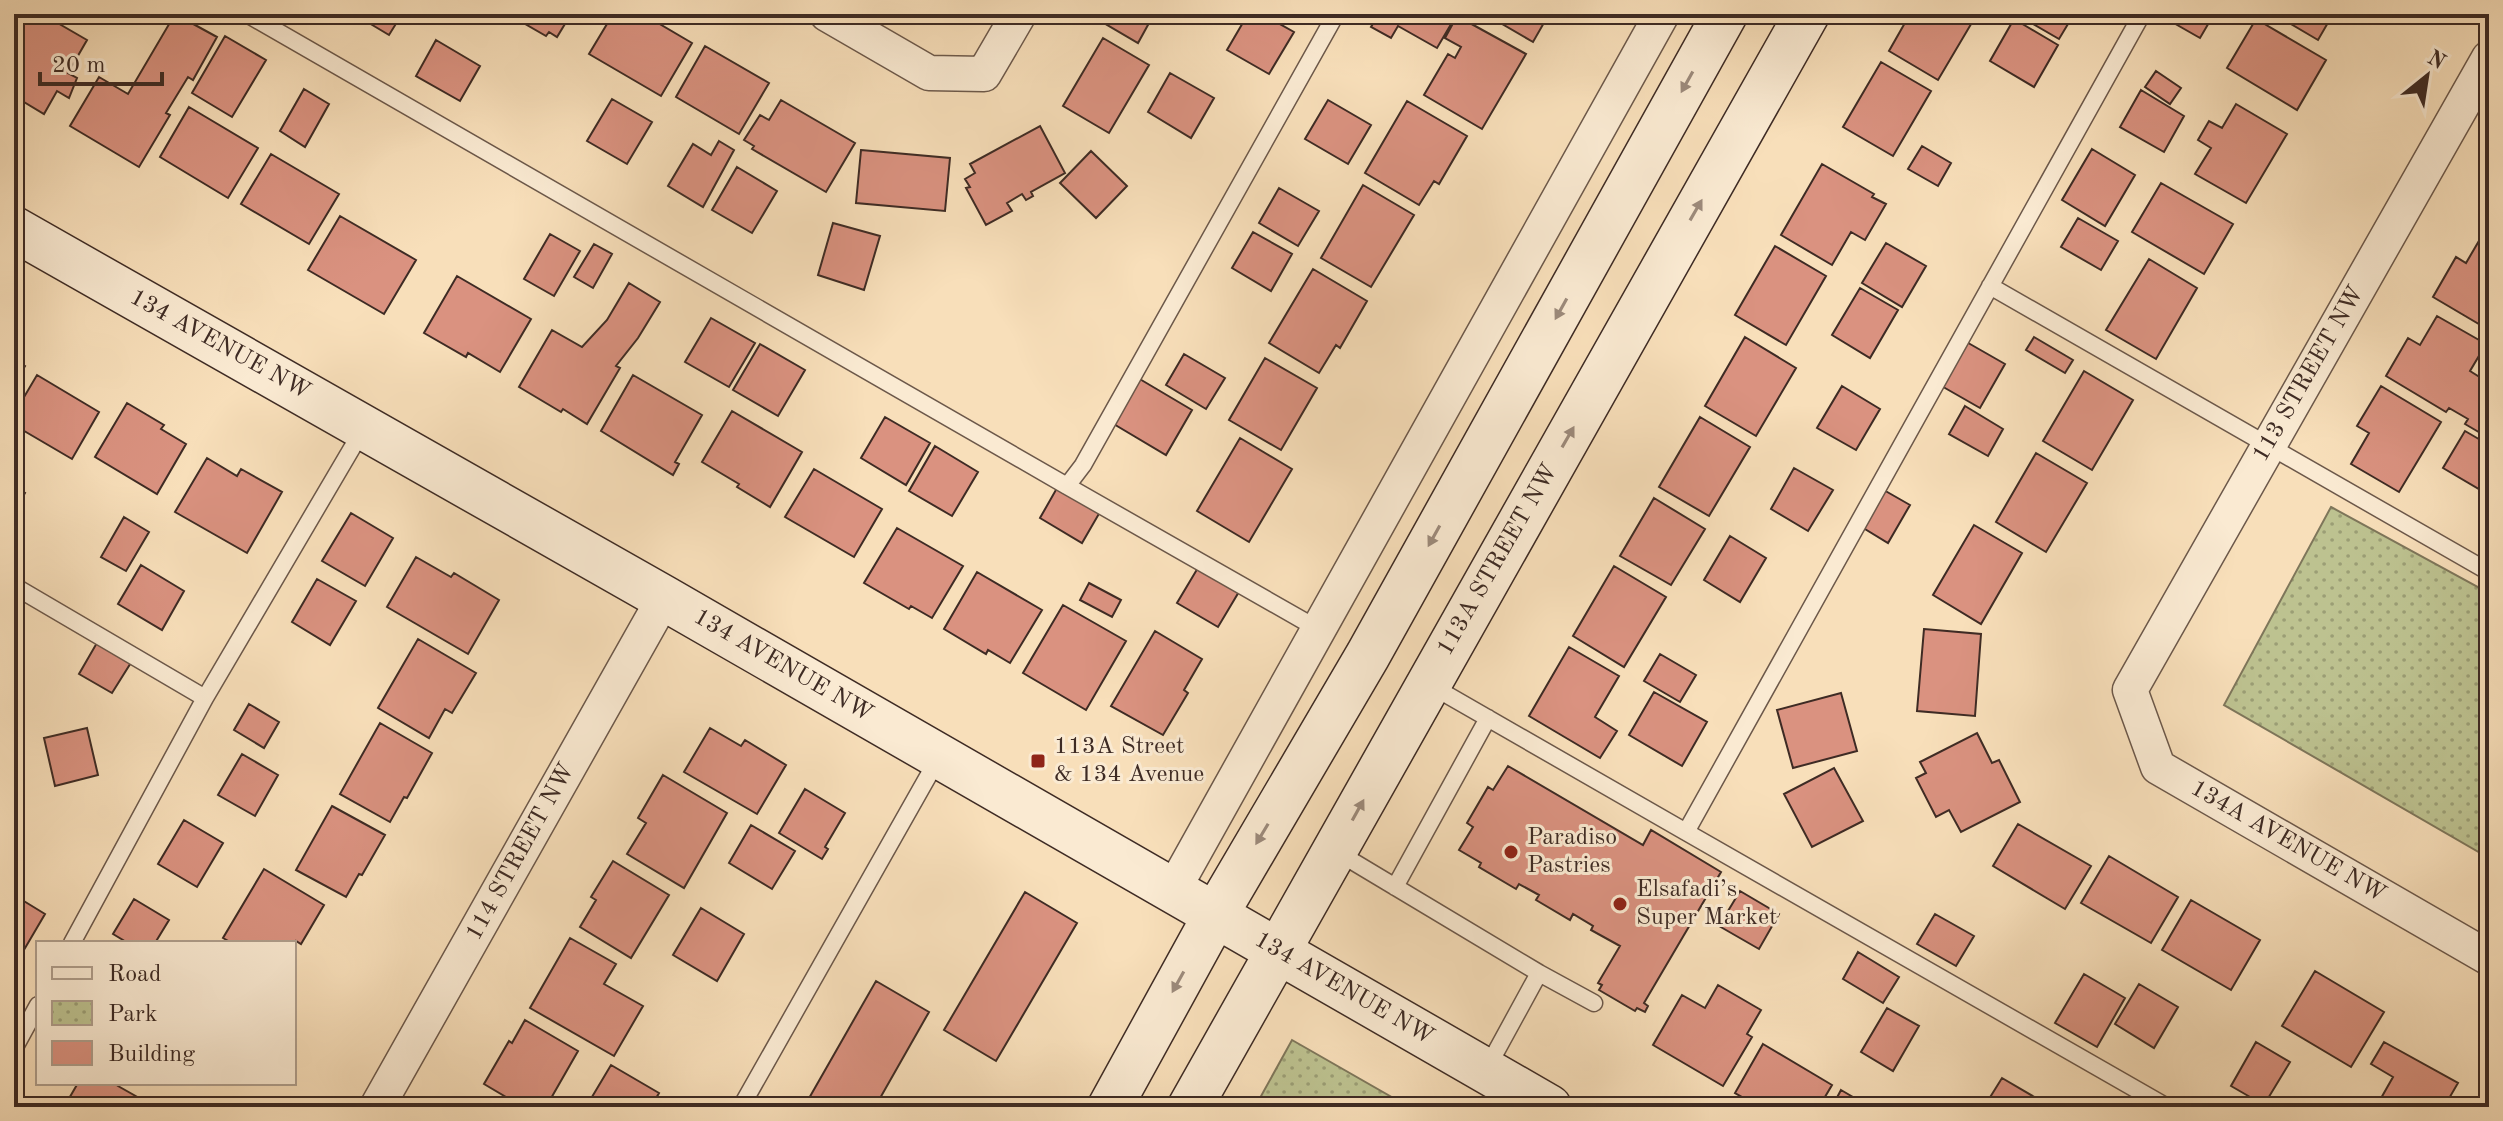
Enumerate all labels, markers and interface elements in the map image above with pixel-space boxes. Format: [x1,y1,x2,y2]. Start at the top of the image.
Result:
scale bar [40,36,162,86]
north arrow [2387,36,2467,116]
text: N [2423,47,2449,74]
text: 20 m [52,54,106,78]
one-way arrow [1681,71,1695,93]
one-way arrow [1689,199,1703,222]
street label: 113 STREET NW [2249,282,2369,466]
street label: 134 AVENUE NW [126,285,315,405]
one-way arrow [1554,298,1568,320]
one-way arrow [1561,425,1575,448]
street label: 113A STREET NW [1433,460,1563,660]
one-way arrow [1427,525,1441,547]
street label: 134 AVENUE NW [689,605,877,727]
place label: 113A Street & 134 Avenue [1054,735,1204,787]
marker: 113A Street & 134 Avenue [1029,752,1047,770]
street label: 114 STREET NW [462,759,580,945]
street label: 134A AVENUE NW [2186,776,2390,908]
one-way arrow [1352,798,1365,821]
one-way arrow [1255,823,1269,845]
place label: Paradiso Pastries [1527,826,1617,878]
marker: Paradiso Pastries [1502,843,1520,861]
place label: Elsafadi’s Super Market [1636,878,1777,930]
marker: Elsafadi’s Super Market [1611,895,1629,913]
street label: 134 AVENUE NW [1250,928,1438,1050]
legend [36,941,296,1085]
text: Road [108,963,161,987]
one-way arrow [1172,971,1186,993]
text: Park [108,1003,157,1027]
text: Building [108,1043,195,1067]

